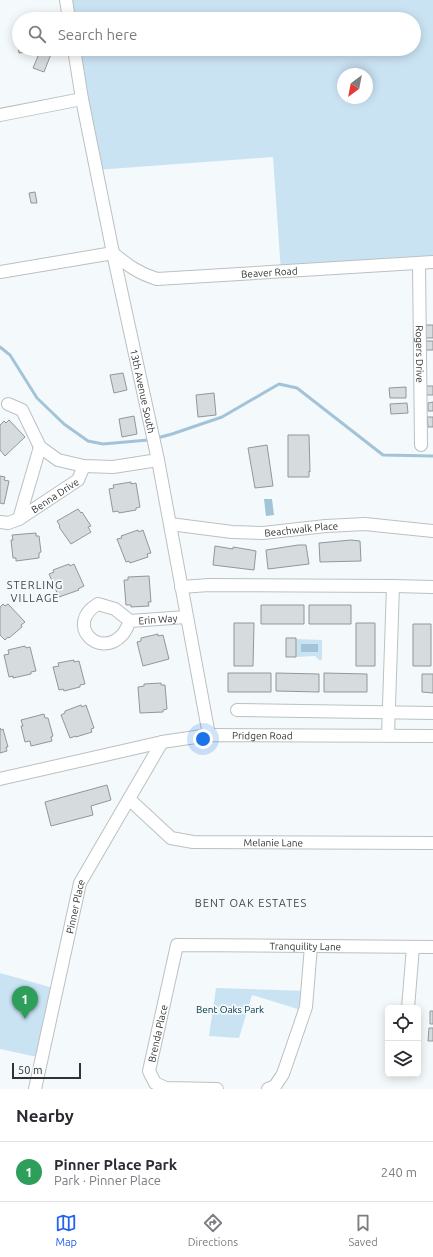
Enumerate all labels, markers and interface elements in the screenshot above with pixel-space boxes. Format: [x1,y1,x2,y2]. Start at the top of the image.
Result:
search box [12,12,421,56]
icon: search [26,23,48,45]
text: Search here [58,26,137,43]
north arrow [337,68,373,104]
street label: Beaver Road [241,265,298,279]
street label: Rogers Drive [414,325,426,383]
street label: 13th Avenue South [129,348,157,434]
street label: Benna Drive [29,476,81,515]
street label: Beachwalk Place [264,520,338,538]
district label: STERLING VILLAGE [7,579,63,604]
street label: Erin Way [138,612,178,626]
your location [193,729,213,749]
street label: Pridgen Road [232,730,293,741]
street label: Melanie Lane [244,837,303,848]
street label: Pinner Place [64,877,87,935]
district label: BENT OAK ESTATES [195,897,307,909]
street label: Tranquility Lane [270,940,341,952]
pin: 1 [12,986,38,1019]
street label: Brenda Place [146,1004,169,1063]
park label: Bent Oaks Park [196,1004,264,1015]
map controls [385,1005,421,1077]
button: locate [385,1005,421,1041]
button: layers [385,1041,421,1077]
scale bar [12,1061,81,1080]
text: 50 m [18,1064,42,1076]
text: Nearby [16,1106,74,1125]
text: Pinner Place Park [54,1156,177,1173]
text: 1 [25,1165,33,1179]
text: 240 m [381,1165,417,1179]
text: Park · Pinner Place [54,1173,161,1187]
tab: Map [55,1212,77,1248]
tab: Directions [188,1212,238,1248]
tab: Saved [348,1212,378,1248]

